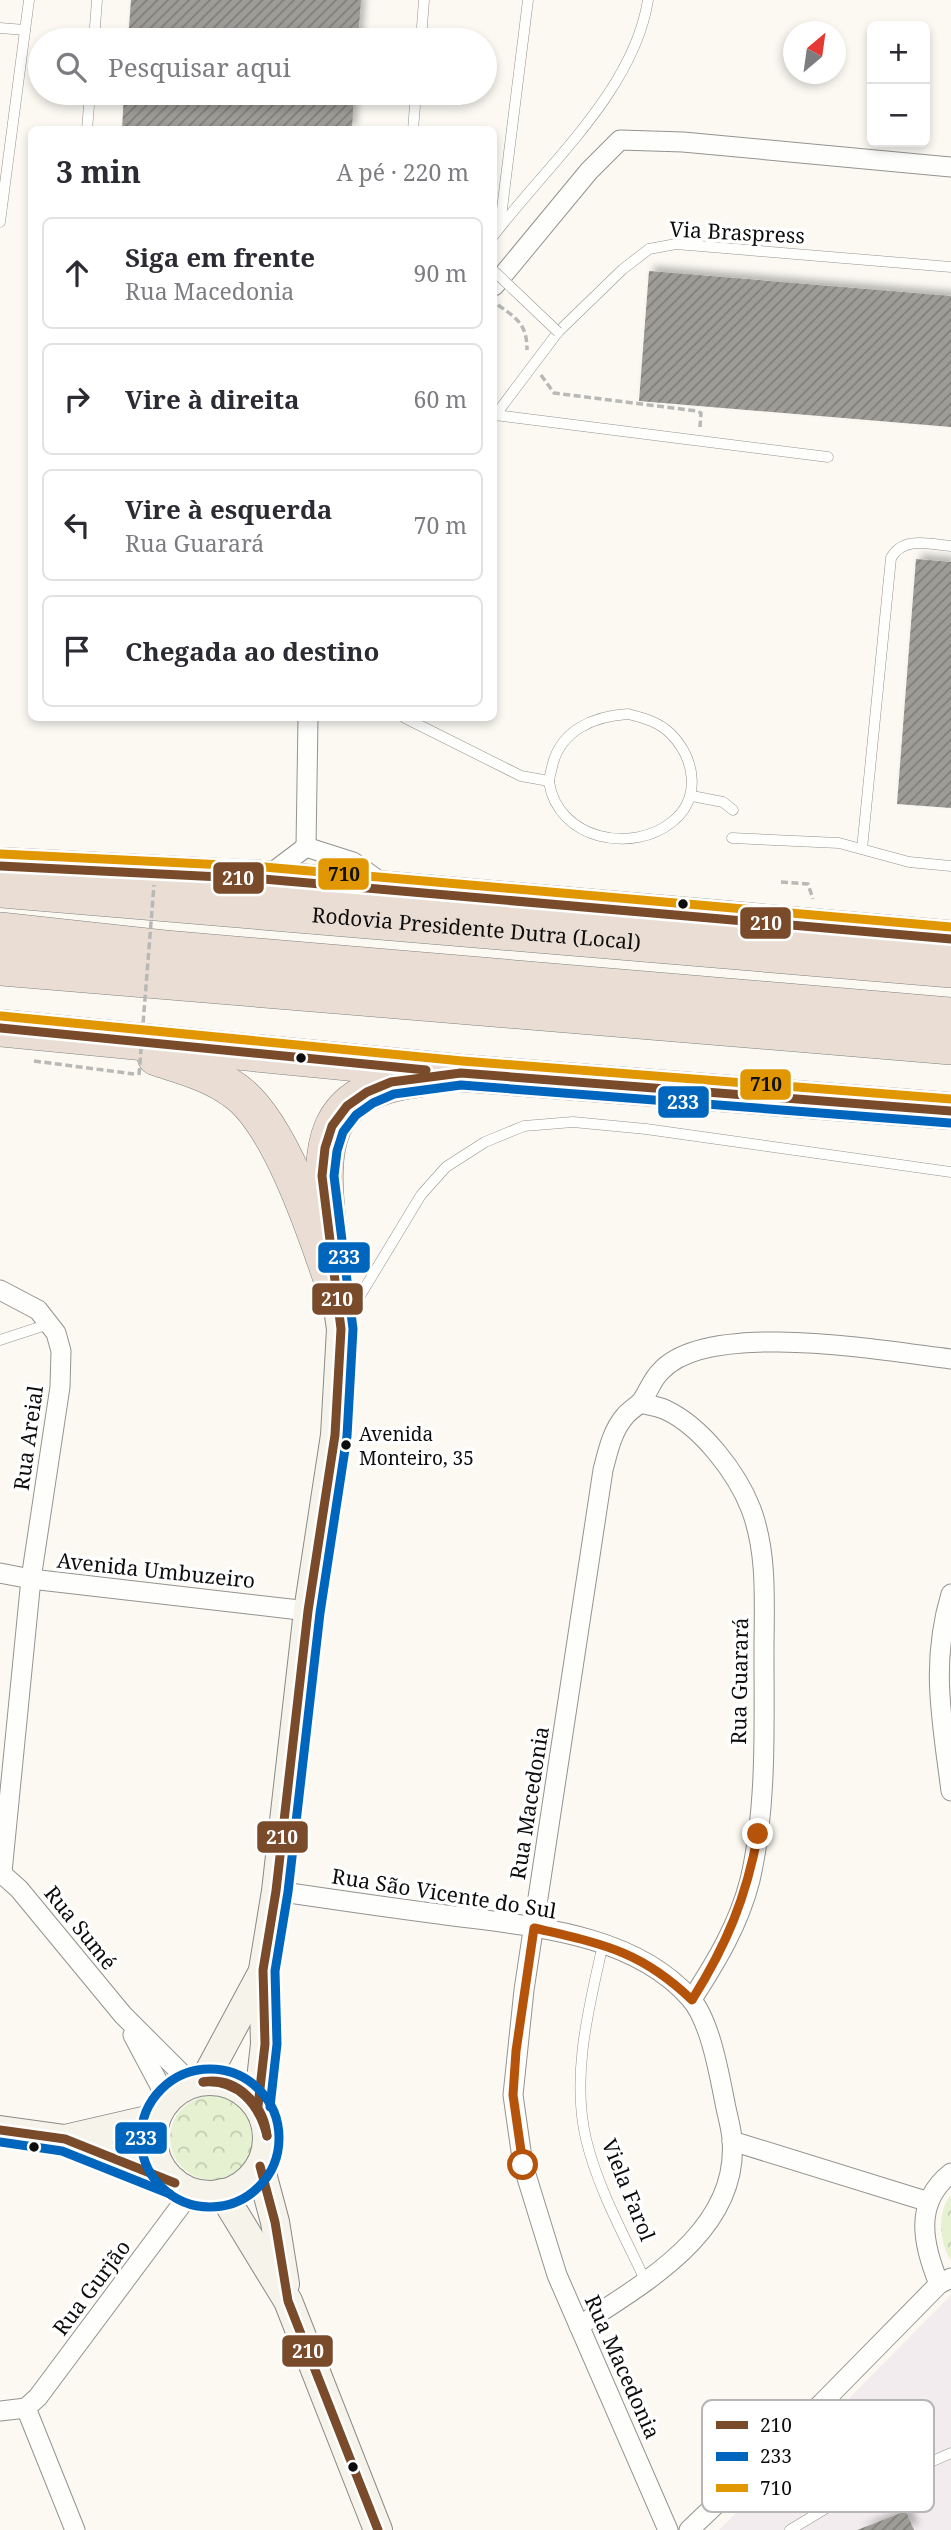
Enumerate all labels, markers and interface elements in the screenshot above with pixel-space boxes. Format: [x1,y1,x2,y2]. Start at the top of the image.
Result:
north arrow [783,21,846,84]
map controls [867,21,930,147]
button: + [867,21,930,84]
search box [28,28,497,105]
icon: search [52,48,90,86]
text: Pesquisar aqui [108,49,291,85]
button: − [867,84,930,147]
text: 3 min [56,151,141,192]
text: A pé · 220 m [336,156,469,188]
street label: Via Braspress [669,214,806,250]
text: Siga em frente [125,239,315,275]
icon: ahead [58,254,96,292]
text: 90 m [414,257,467,289]
text: Rua Macedonia [125,275,294,307]
icon: right [58,380,96,418]
text: Vire à direita [125,381,300,417]
text: 60 m [414,383,467,415]
text: Vire à esquerda [125,491,332,527]
icon: left [58,506,96,544]
text: 70 m [414,509,467,541]
text: Rua Guarará [125,527,264,559]
icon: arrive [58,632,96,670]
text: Chegada ao destino [125,633,380,669]
line badge: 710 [317,857,370,891]
line badge: 210 [212,861,265,895]
text: 710 [328,861,360,887]
text: 210 [222,865,254,891]
unlabelled marker [676,897,690,911]
street label: Rodovia Presidente Dutra (Local) [311,900,642,956]
line badge: 210 [739,906,792,940]
text: 210 [750,910,782,936]
unlabelled marker [294,1051,308,1065]
line badge: 710 [739,1068,792,1101]
text: 710 [750,1071,782,1097]
line badge: 233 [657,1085,710,1119]
text: 233 [667,1089,699,1115]
line badge: 233 [317,1241,371,1274]
text: 233 [328,1244,360,1270]
line badge: 210 [311,1282,364,1316]
text: 210 [321,1286,353,1312]
street label: Rua Areial [7,1383,49,1492]
place label: Avenida Monteiro, 35 [359,1421,474,1471]
marker: Avenida Monteiro, 35 [339,1438,353,1452]
street label: Avenida Umbuzeiro [56,1546,257,1594]
street label: Rua Guarará [724,1617,754,1745]
street label: Rua Macedonia [503,1724,555,1881]
route end [742,1818,773,1849]
line badge: 210 [256,1820,309,1854]
text: 210 [266,1824,298,1850]
street label: Rua São Vicente do Sul [330,1861,559,1925]
street label: Rua Sumé [38,1880,123,1975]
line badge: 233 [114,2121,168,2155]
text: 233 [125,2125,157,2151]
street label: Viela Farol [596,2134,662,2245]
unlabelled marker [27,2140,41,2154]
route start [507,2149,538,2180]
street label: Rua Gurjão [46,2234,136,2341]
street label: Rua Macedonia [579,2290,667,2443]
line badge: 210 [281,2334,334,2368]
text: 210 [292,2338,324,2364]
legend [702,2400,934,2512]
text: 210 [760,2412,792,2438]
text: 233 [760,2443,792,2469]
unlabelled marker [346,2460,360,2474]
text: 710 [760,2475,792,2501]

